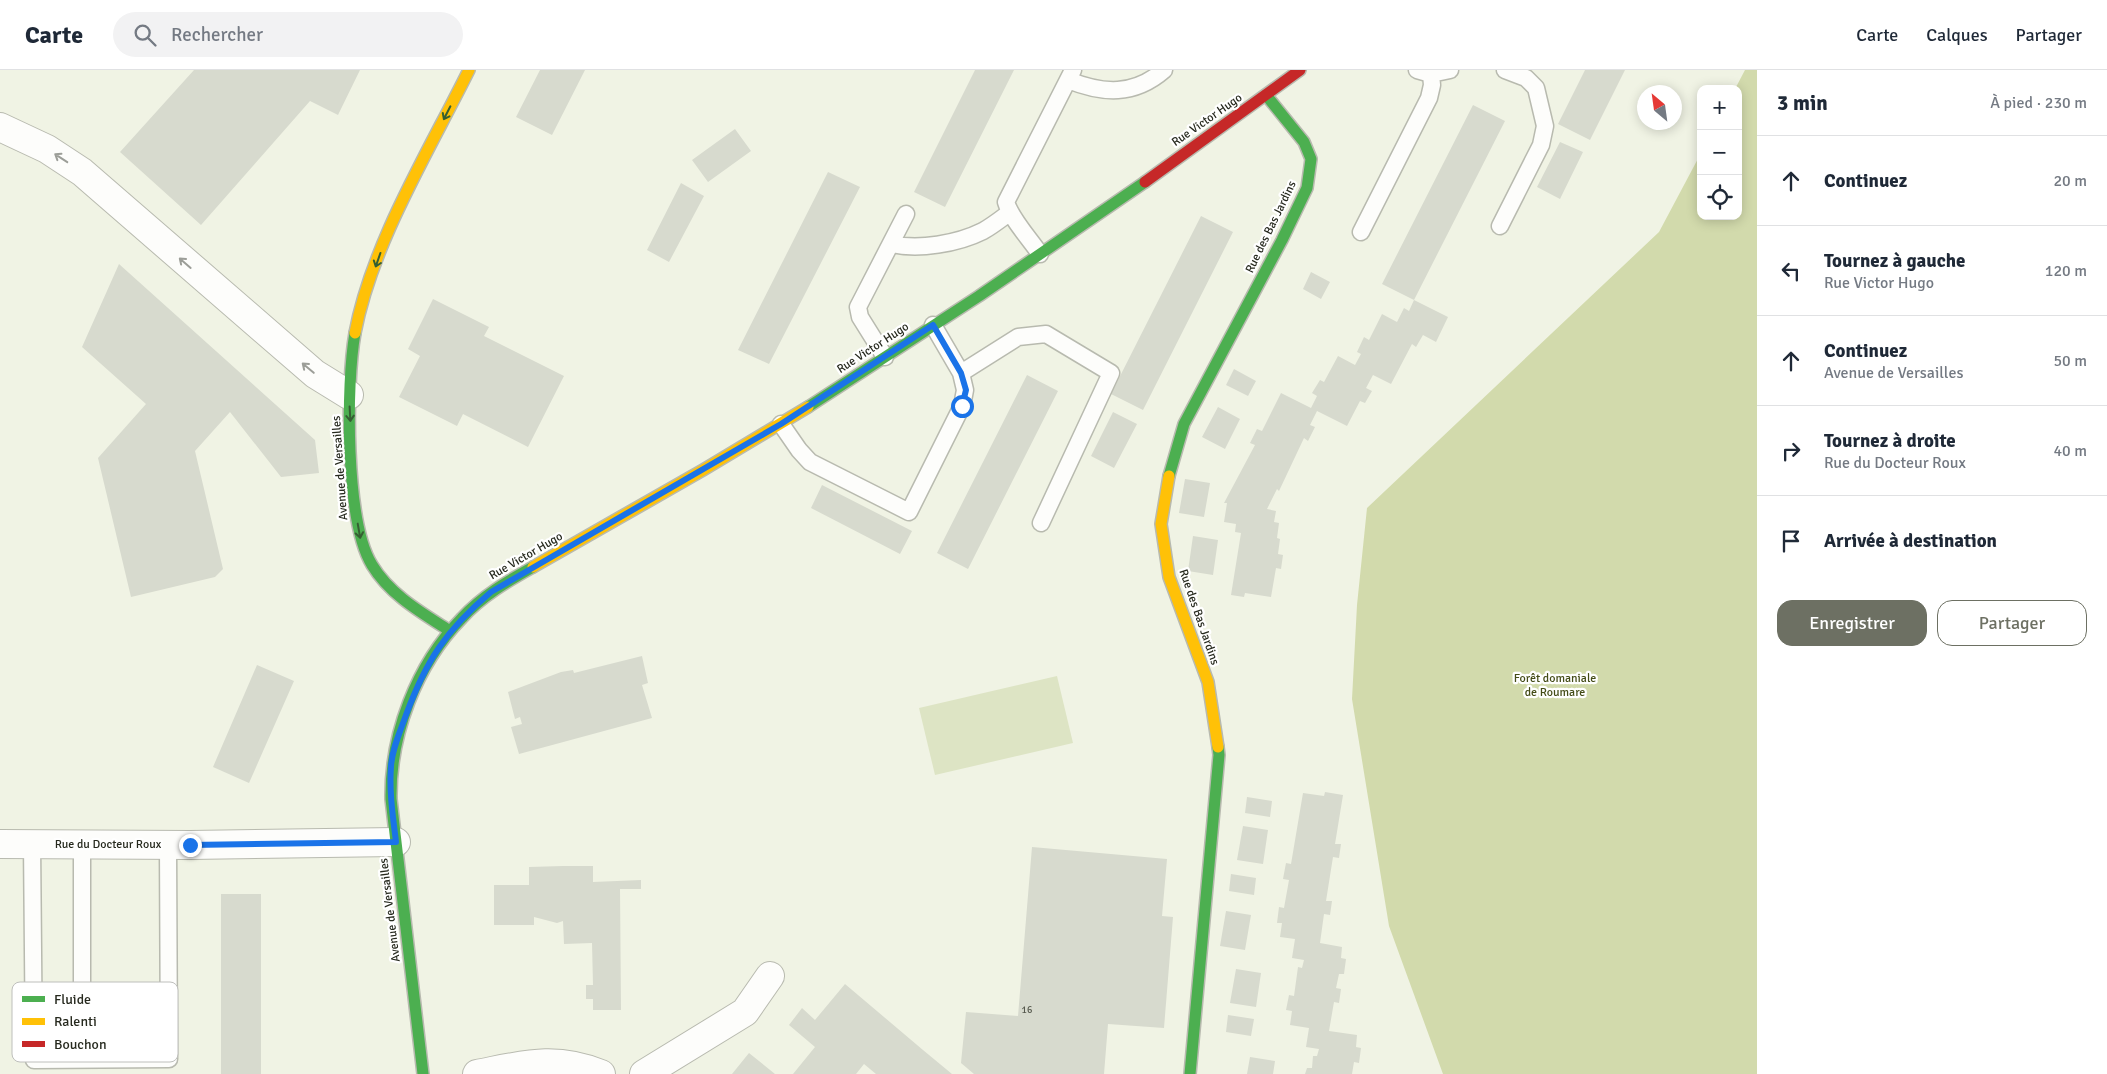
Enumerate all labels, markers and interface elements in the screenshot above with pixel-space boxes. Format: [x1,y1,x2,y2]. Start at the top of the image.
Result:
search box [113,12,463,57]
text: Carte [25,20,83,50]
icon: search [131,21,159,49]
text: Rechercher [171,23,263,47]
text: Carte [1856,24,1898,46]
text: Calques [1926,24,1988,46]
text: Partager [2016,24,2082,46]
north arrow [1637,85,1682,130]
map controls [1697,85,1742,220]
button: + [1697,85,1742,130]
street label: Rue Victor Hugo [1169,90,1245,150]
text: 3 min [1777,90,1828,116]
text: À pied · 230 m [1990,93,2087,113]
one-way arrow [442,106,452,121]
button: − [1697,130,1742,175]
one-way arrow [54,153,68,163]
icon: ahead [1777,167,1805,195]
text: Continuez [1824,169,1907,193]
text: 20 m [2053,171,2087,191]
button: locate [1697,175,1742,220]
street label: Rue des Bas Jardins [1242,179,1300,275]
text: Tournez à gauche [1824,249,1965,273]
one-way arrow [373,252,382,267]
one-way arrow [178,257,191,269]
icon: left [1777,257,1805,285]
text: 120 m [2045,261,2087,281]
text: Rue Victor Hugo [1824,273,1934,293]
street label: Rue Victor Hugo [834,319,912,377]
text: Continuez [1824,339,1907,363]
icon: ahead [1777,347,1805,375]
text: 50 m [2053,351,2087,371]
one-way arrow [302,363,315,374]
text: Avenue de Versailles [1824,363,1963,383]
route start [951,395,974,418]
one-way arrow [345,406,354,422]
street label: Avenue de Versailles [329,415,351,521]
text: Tournez à droite [1824,429,1956,453]
icon: right [1777,437,1805,465]
text: 40 m [2053,441,2087,461]
text: Rue du Docteur Roux [1824,453,1966,473]
one-way arrow [355,522,365,538]
icon: arrive [1777,527,1805,555]
street label: Rue Victor Hugo [486,529,566,583]
text: Arrivée à destination [1824,529,1997,553]
street label: Rue des Bas Jardins [1176,567,1222,667]
button: Enregistrer [1777,600,1927,646]
button: Partager [1937,600,2087,646]
park label: Forêt domaniale de Roumare [1514,671,1596,700]
route end [179,834,202,857]
street label: Rue du Docteur Roux [55,837,162,852]
street label: Avenue de Versailles [376,857,404,963]
legend [12,982,178,1062]
text: Fluide [54,991,91,1008]
house number: 16 [1022,1004,1032,1016]
text: Ralenti [54,1013,97,1030]
text: Bouchon [54,1036,107,1053]

